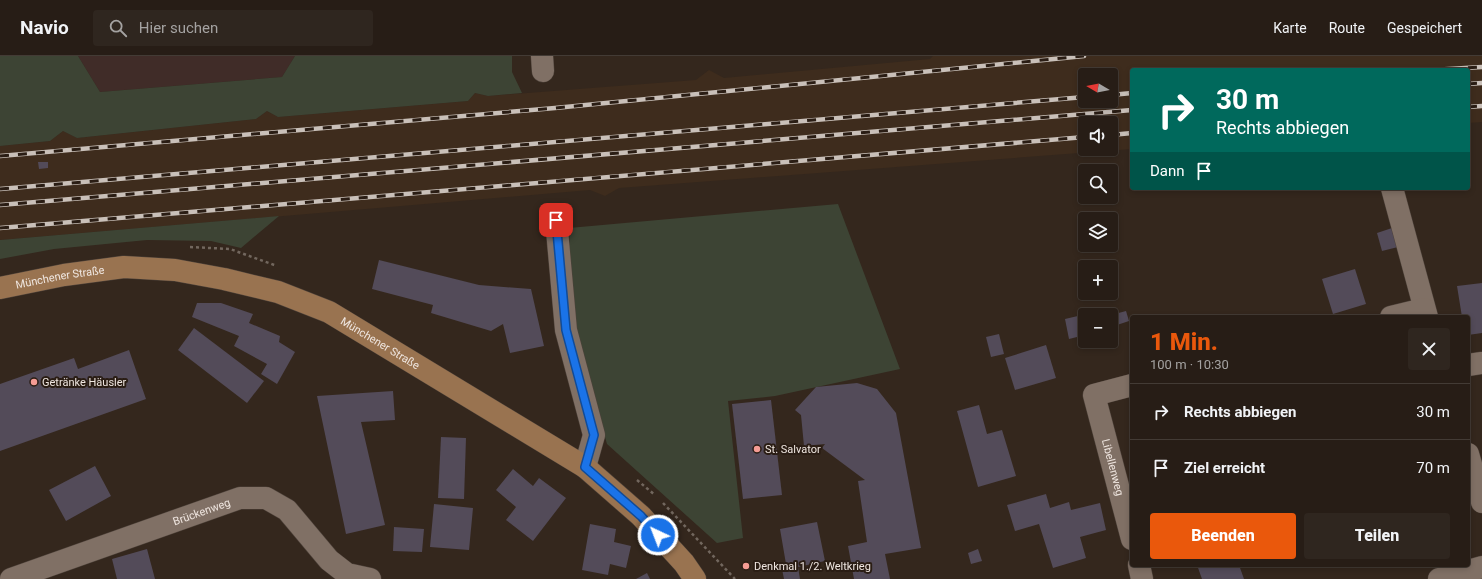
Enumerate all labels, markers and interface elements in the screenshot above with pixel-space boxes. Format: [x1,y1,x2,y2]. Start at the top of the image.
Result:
search box [93,10,373,46]
text: Navio [20,16,69,39]
icon: search [107,17,129,39]
text: Hier suchen [139,19,218,37]
text: Karte [1273,20,1307,36]
text: Route [1329,20,1365,36]
text: Gespeichert [1387,20,1462,36]
north arrow [1078,68,1118,108]
map controls [1078,68,1118,348]
text: 30 m [1216,83,1279,116]
icon: right [1150,84,1202,136]
button: sound [1078,116,1118,156]
text: Rechts abbiegen [1216,117,1349,138]
icon: arrive [1193,160,1215,182]
text: Dann [1150,162,1185,180]
button: search [1078,164,1118,204]
pin [539,203,573,237]
icon: arrive [545,209,567,231]
button: layers [1078,212,1118,252]
button: + [1078,260,1118,300]
street label: Münchener Straße [15,264,105,292]
button: − [1078,308,1118,348]
street label: Münchener Straße [338,315,422,372]
text: 1 Min. [1150,328,1218,356]
button: close [1408,328,1450,370]
text: 100 m · 10:30 [1150,357,1229,372]
place label: Getränke Häusler [42,376,127,389]
marker: Getränke Häusler [29,377,39,387]
icon: right [1150,401,1172,423]
text: Rechts abbiegen [1184,403,1297,421]
text: 30 m [1416,403,1450,421]
street label: Libellenweg [1099,438,1126,497]
place label: St. Salvator [765,443,821,456]
marker: St. Salvator [752,444,762,454]
icon: arrive [1150,457,1172,479]
text: Ziel erreicht [1184,459,1265,477]
text: 70 m [1416,459,1450,477]
street label: Brückenweg [171,496,232,528]
button: Beenden [1150,513,1296,559]
button: Teilen [1304,513,1450,559]
position arrow [637,514,679,556]
place label: Denkmal 1./2. Weltkrieg [754,560,871,573]
marker: Denkmal 1./2. Weltkrieg [741,561,751,571]

